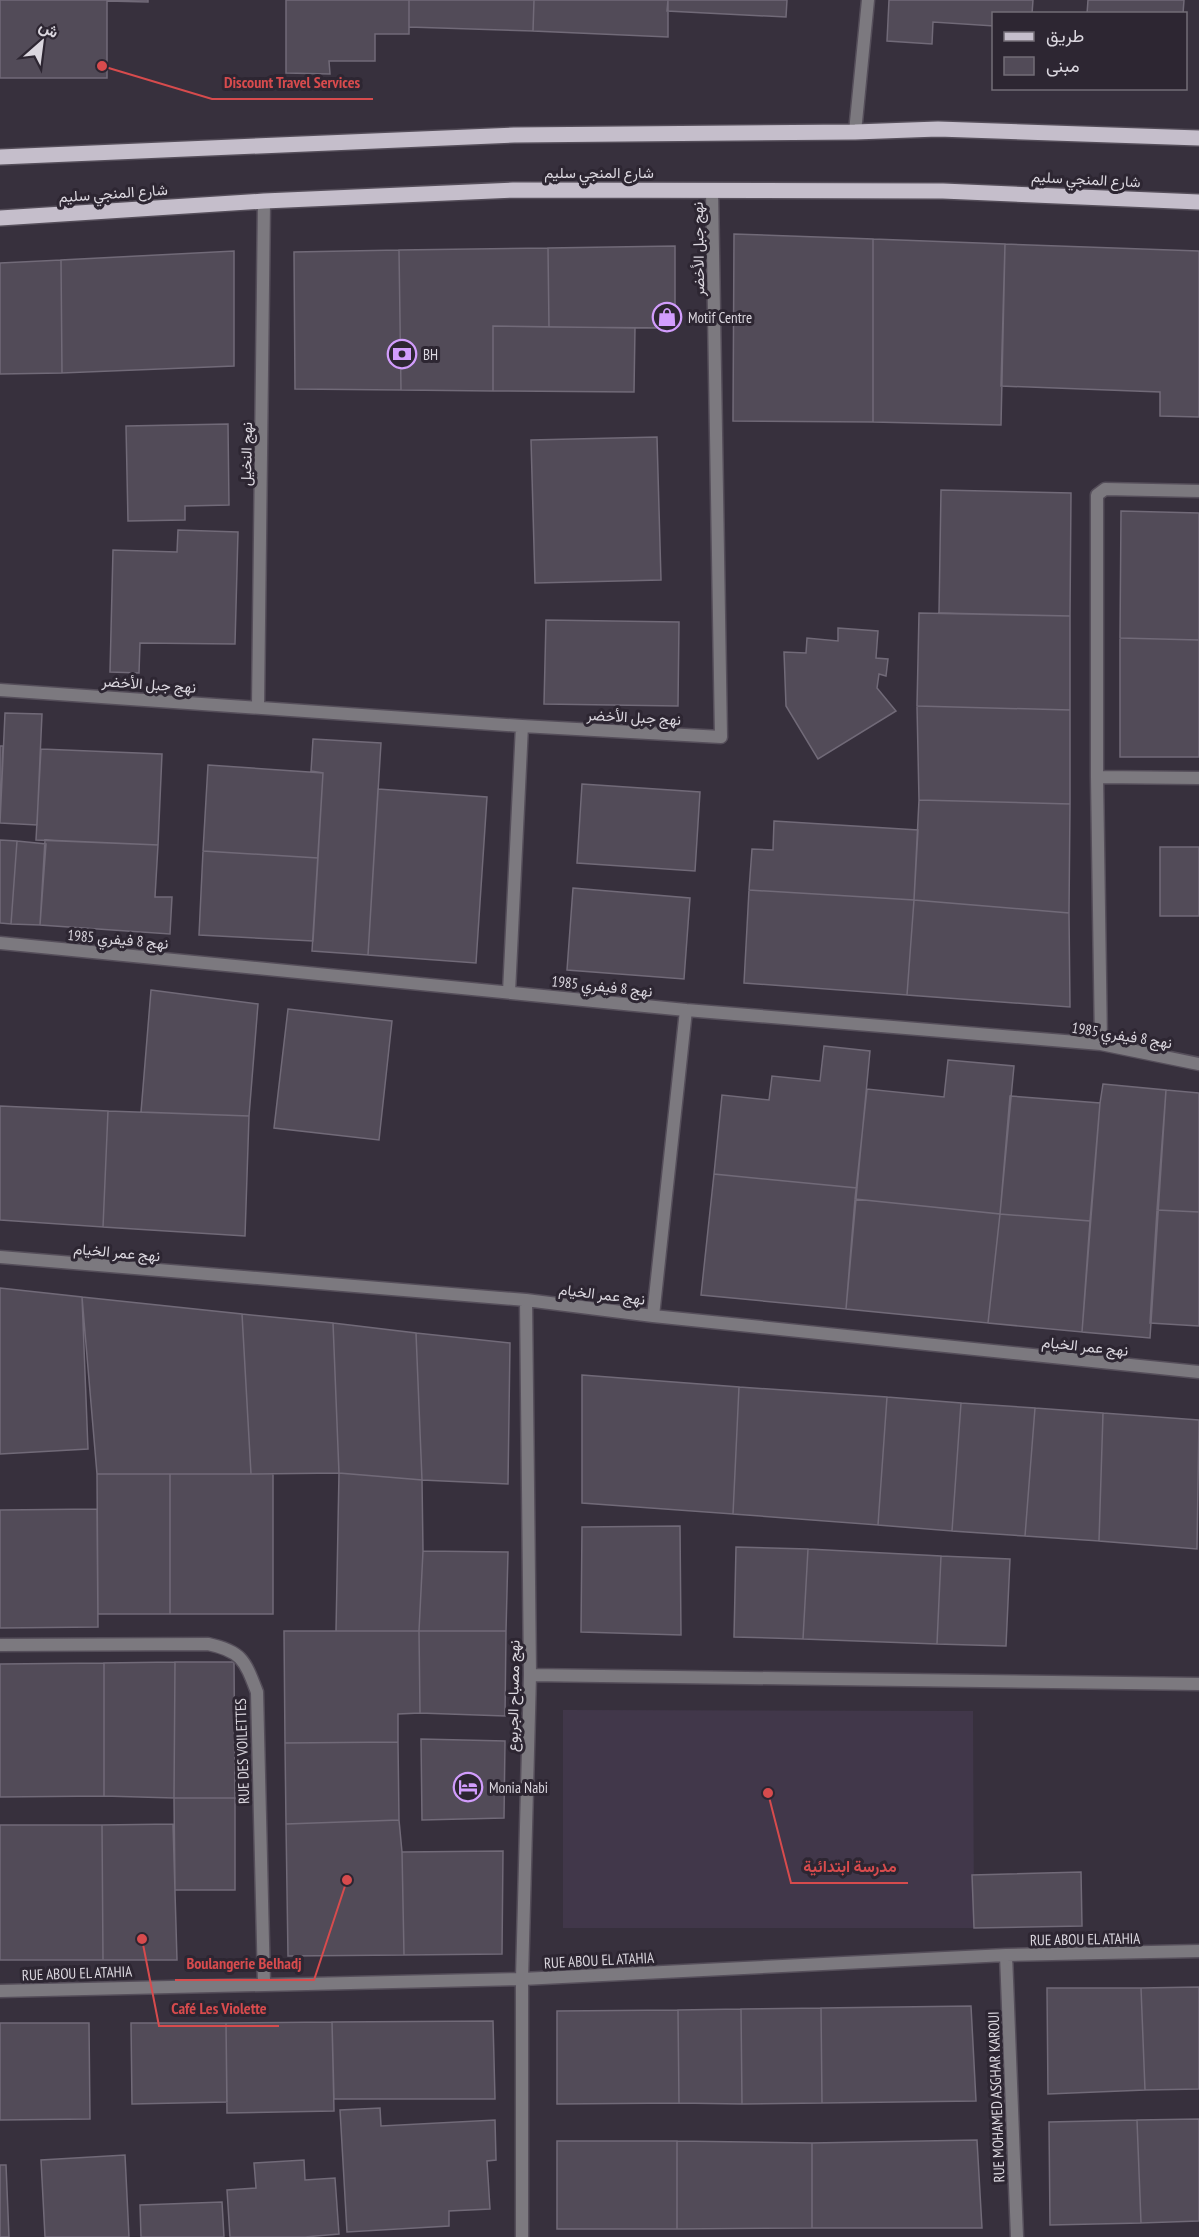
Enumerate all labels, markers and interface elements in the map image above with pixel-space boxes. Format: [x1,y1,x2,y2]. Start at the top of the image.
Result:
north arrow [12,12,72,72]
legend [992,12,1187,90]
text: ش [36,15,62,42]
text: طريق [1046,24,1084,47]
text: مبنى [1046,54,1080,77]
callout: Discount Travel Services [212,65,373,99]
text: Discount Travel Services [224,72,361,92]
street label: شارع المنجي سليم [544,163,654,186]
street label: شارع المنجي سليم [1031,167,1141,195]
street label: شارع المنجي سليم [58,180,169,210]
street label: نهج جبل الأخضر [688,202,710,297]
shop icon: Motif Centre [651,301,683,333]
place label: Motif Centre [688,308,752,327]
bank icon: BH [386,338,418,370]
place label: BH [423,345,438,364]
street label: نهج النخيل [236,422,258,486]
street label: نهج جبل الأخضر [100,671,197,699]
street label: نهج جبل الأخضر [585,705,682,731]
street label: نهج 8 فيفري 1985 [66,925,169,957]
street label: نهج 8 فيفري 1985 [550,971,653,1005]
street label: نهج 8 فيفري 1985 [1070,1018,1174,1056]
street label: نهج عمر الخيام [73,1239,161,1267]
street label: نهج عمر الخيام [557,1279,646,1311]
street label: نهج عمر الخيام [1041,1332,1129,1362]
street label: نهج مصباح الجربوع [503,1640,525,1752]
street label: RUE DES VOILETTES [231,1698,253,1804]
hotel icon: Monia Nabi [452,1771,484,1803]
place label: Monia Nabi [489,1778,548,1797]
callout: مدرسة ابتدائية [791,1849,908,1883]
text: مدرسة ابتدائية [803,1856,897,1877]
street label: RUE ABOU EL ATAHIA [1030,1929,1141,1949]
callout: Boulangerie Belhadj [175,1946,314,1980]
street label: RUE ABOU EL ATAHIA [543,1948,656,1972]
text: Boulangerie Belhadj [186,1953,302,1973]
street label: RUE ABOU EL ATAHIA [21,1962,133,1984]
callout: Café Les Violette [159,1992,279,2026]
text: Café Les Violette [171,1998,267,2018]
street label: RUE MOHAMED ASGHAR KAROUI [984,2011,1008,2183]

